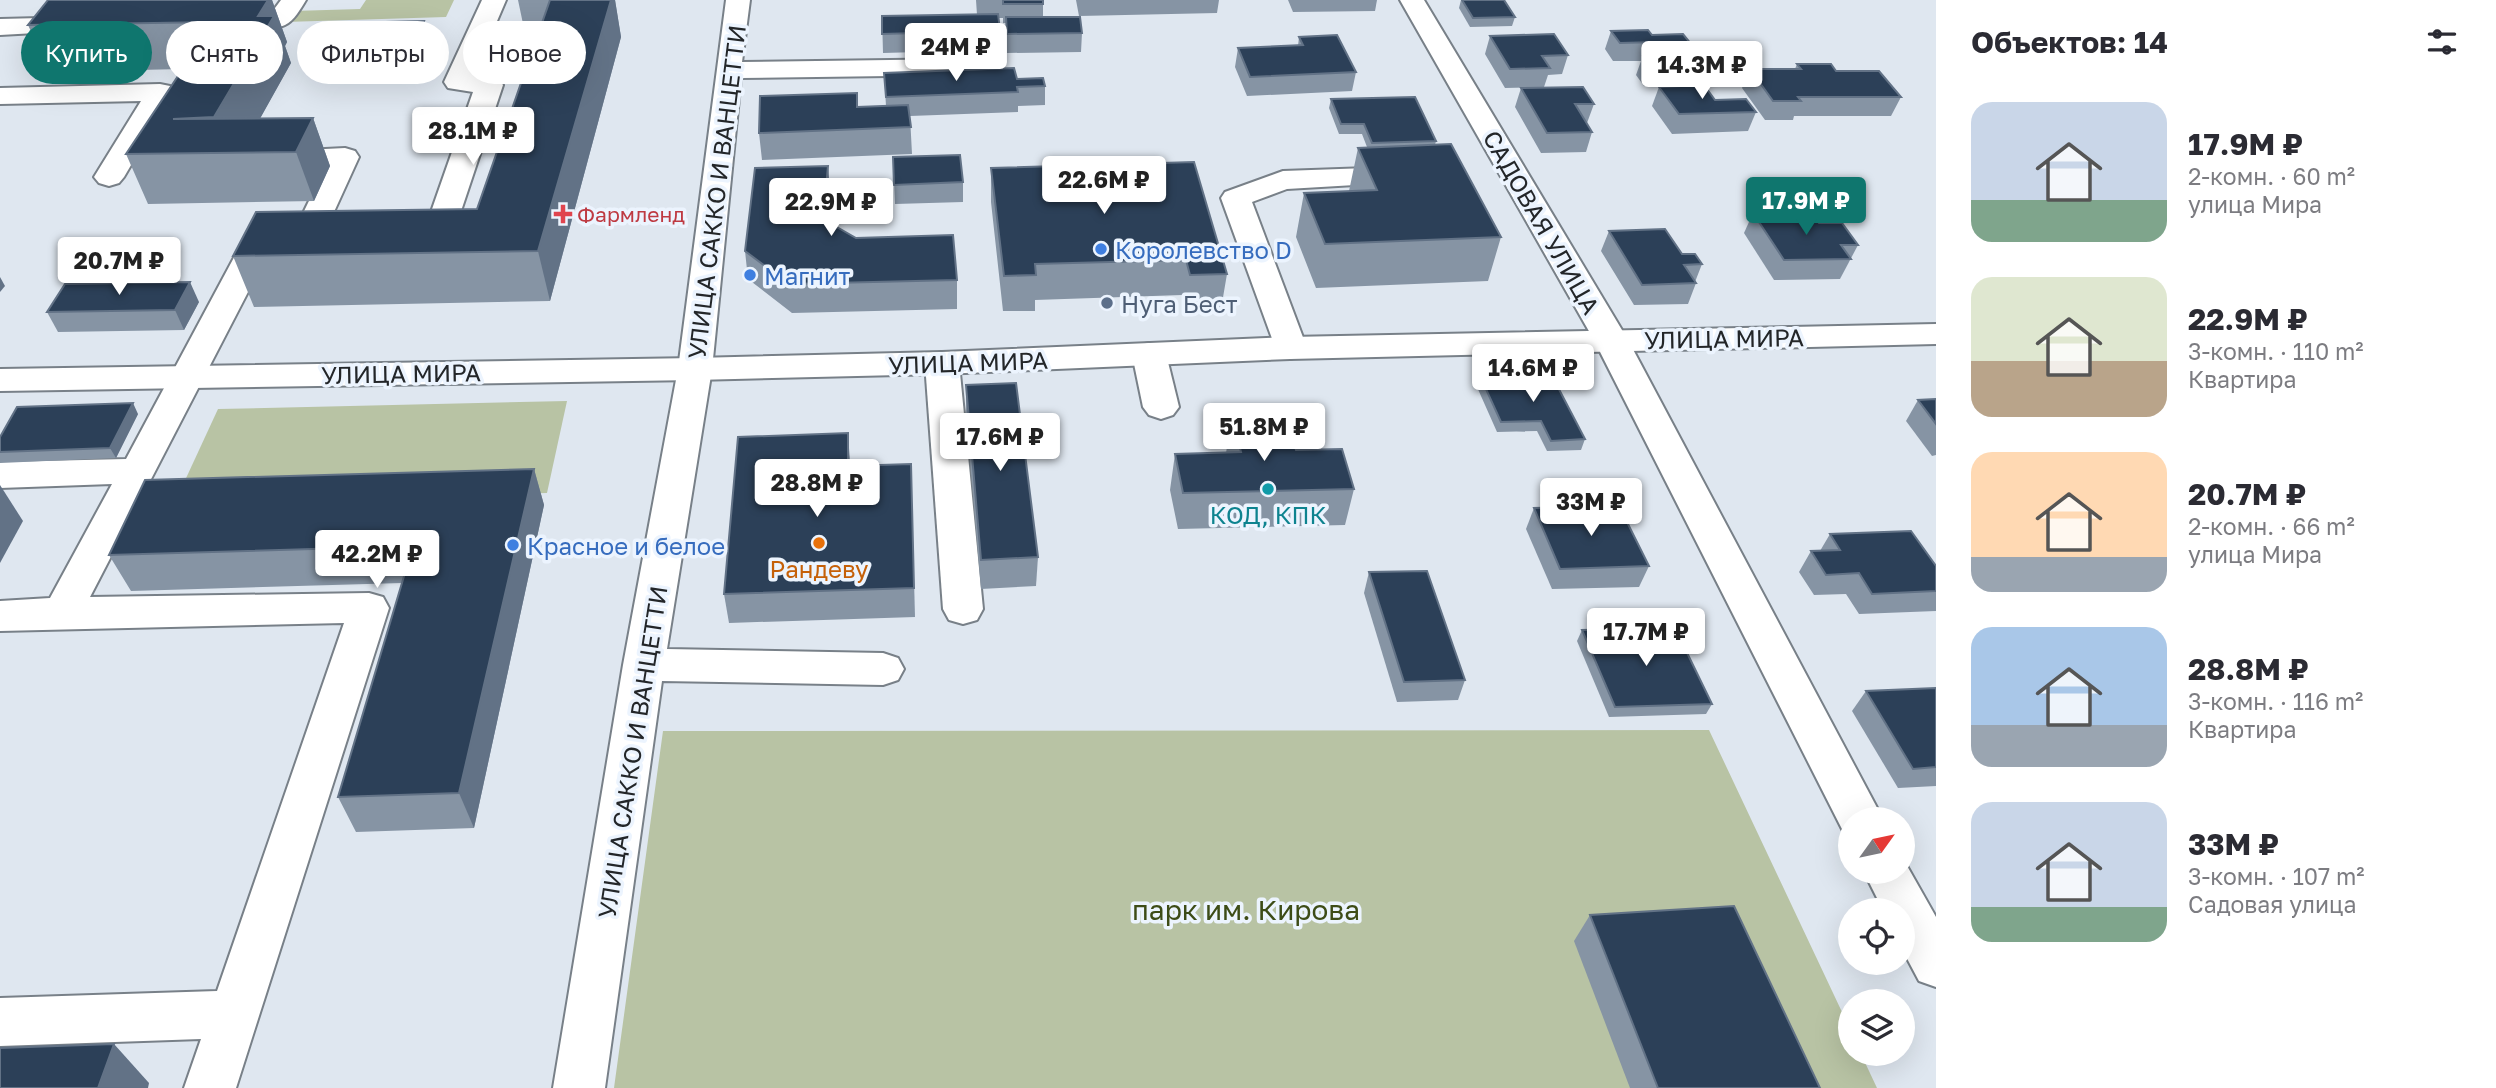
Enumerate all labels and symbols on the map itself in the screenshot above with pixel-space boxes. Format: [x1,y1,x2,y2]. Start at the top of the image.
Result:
street label: УЛИЦА САККО И ВАНЦЕТТИ [681,23,751,361]
pin: 24M ₽ [907,24,1005,83]
pin: 14.3M ₽ [1637,42,1767,101]
pin: 28.1M ₽ [408,108,538,167]
street label: САДОВАЯ УЛИЦА [1478,125,1606,319]
pin: 22.6M ₽ [1039,156,1169,216]
pin: 17.9M ₽ [1741,177,1871,237]
pin: 22.9M ₽ [766,178,896,238]
place label: Фармленд [577,201,685,227]
marker: Фармленд [555,206,571,222]
place label: Королевство D [1115,235,1292,264]
pin: 20.7M ₽ [54,238,184,297]
marker: Королевство D [1093,241,1109,257]
place label: Магнит [764,261,851,290]
marker: Магнит [742,267,758,283]
place label: Нуга Бест [1121,289,1238,318]
marker: Нуга Бест [1099,295,1115,311]
street label: УЛИЦА МИРА [1644,322,1804,354]
pin: 14.6M ₽ [1468,344,1598,404]
street label: УЛИЦА МИРА [888,345,1048,379]
street label: УЛИЦА МИРА [321,357,481,389]
pin: 51.8M ₽ [1199,404,1329,463]
pin: 17.6M ₽ [935,414,1065,473]
pin: 28.8M ₽ [752,460,882,519]
pin: 33M ₽ [1542,478,1640,538]
marker: КОД, КПК [1260,481,1276,497]
place label: КОД, КПК [1210,500,1327,529]
pin: 42.2M ₽ [312,530,442,590]
place label: Красное и белое [527,531,725,560]
marker: Рандеву [811,535,827,551]
marker: Красное и белое [505,537,521,553]
place label: Рандеву [770,554,868,583]
street label: УЛИЦА САККО И ВАНЦЕТТИ [591,584,673,920]
pin: 17.7M ₽ [1581,608,1711,668]
north arrow [1838,807,1914,884]
park label: парк им. Кирова [1132,893,1360,926]

